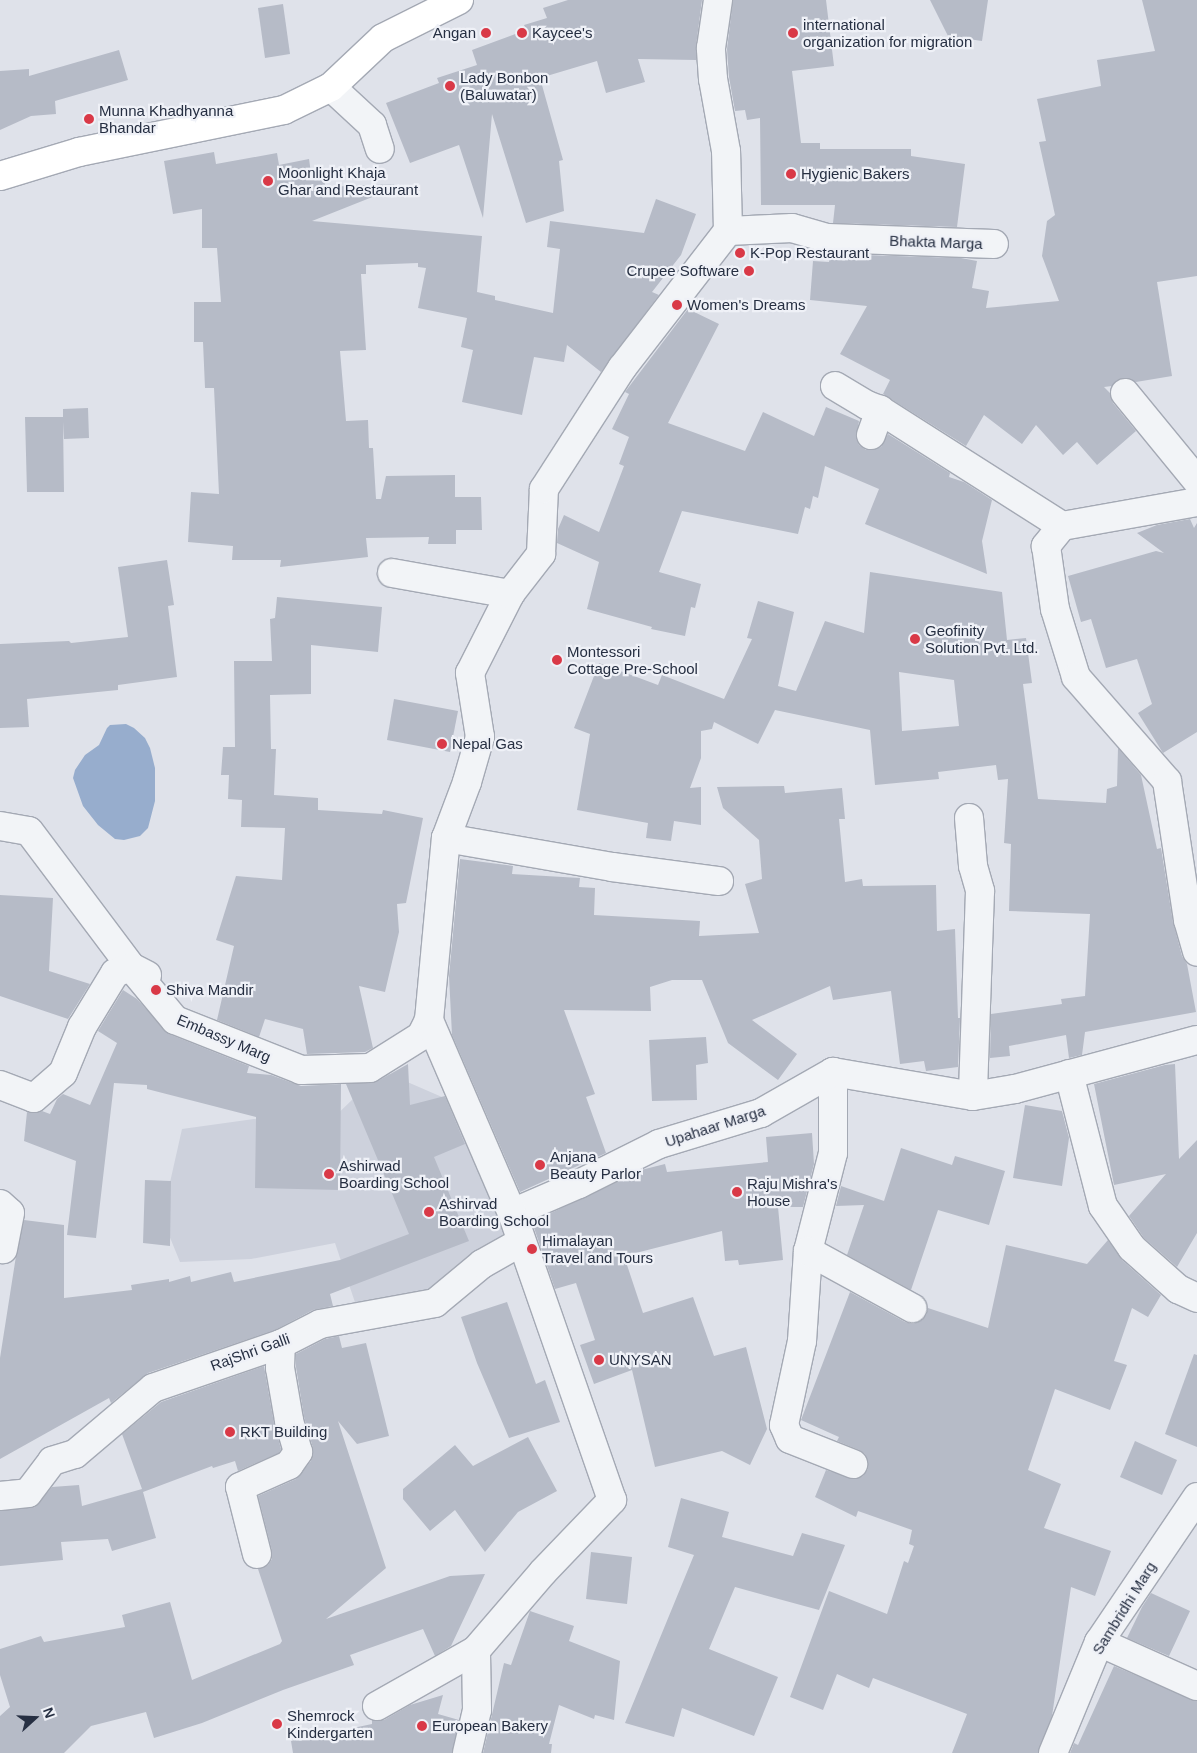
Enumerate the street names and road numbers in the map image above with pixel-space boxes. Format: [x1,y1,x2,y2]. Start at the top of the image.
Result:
street label: Bhakta Marga [889,231,983,253]
street label: Embassy Marg [174,1010,274,1066]
street label: Upahaar Marga [663,1101,767,1151]
street label: RajShri Galli [208,1329,292,1375]
street label: Sambridhi Marg [1088,1558,1160,1658]

